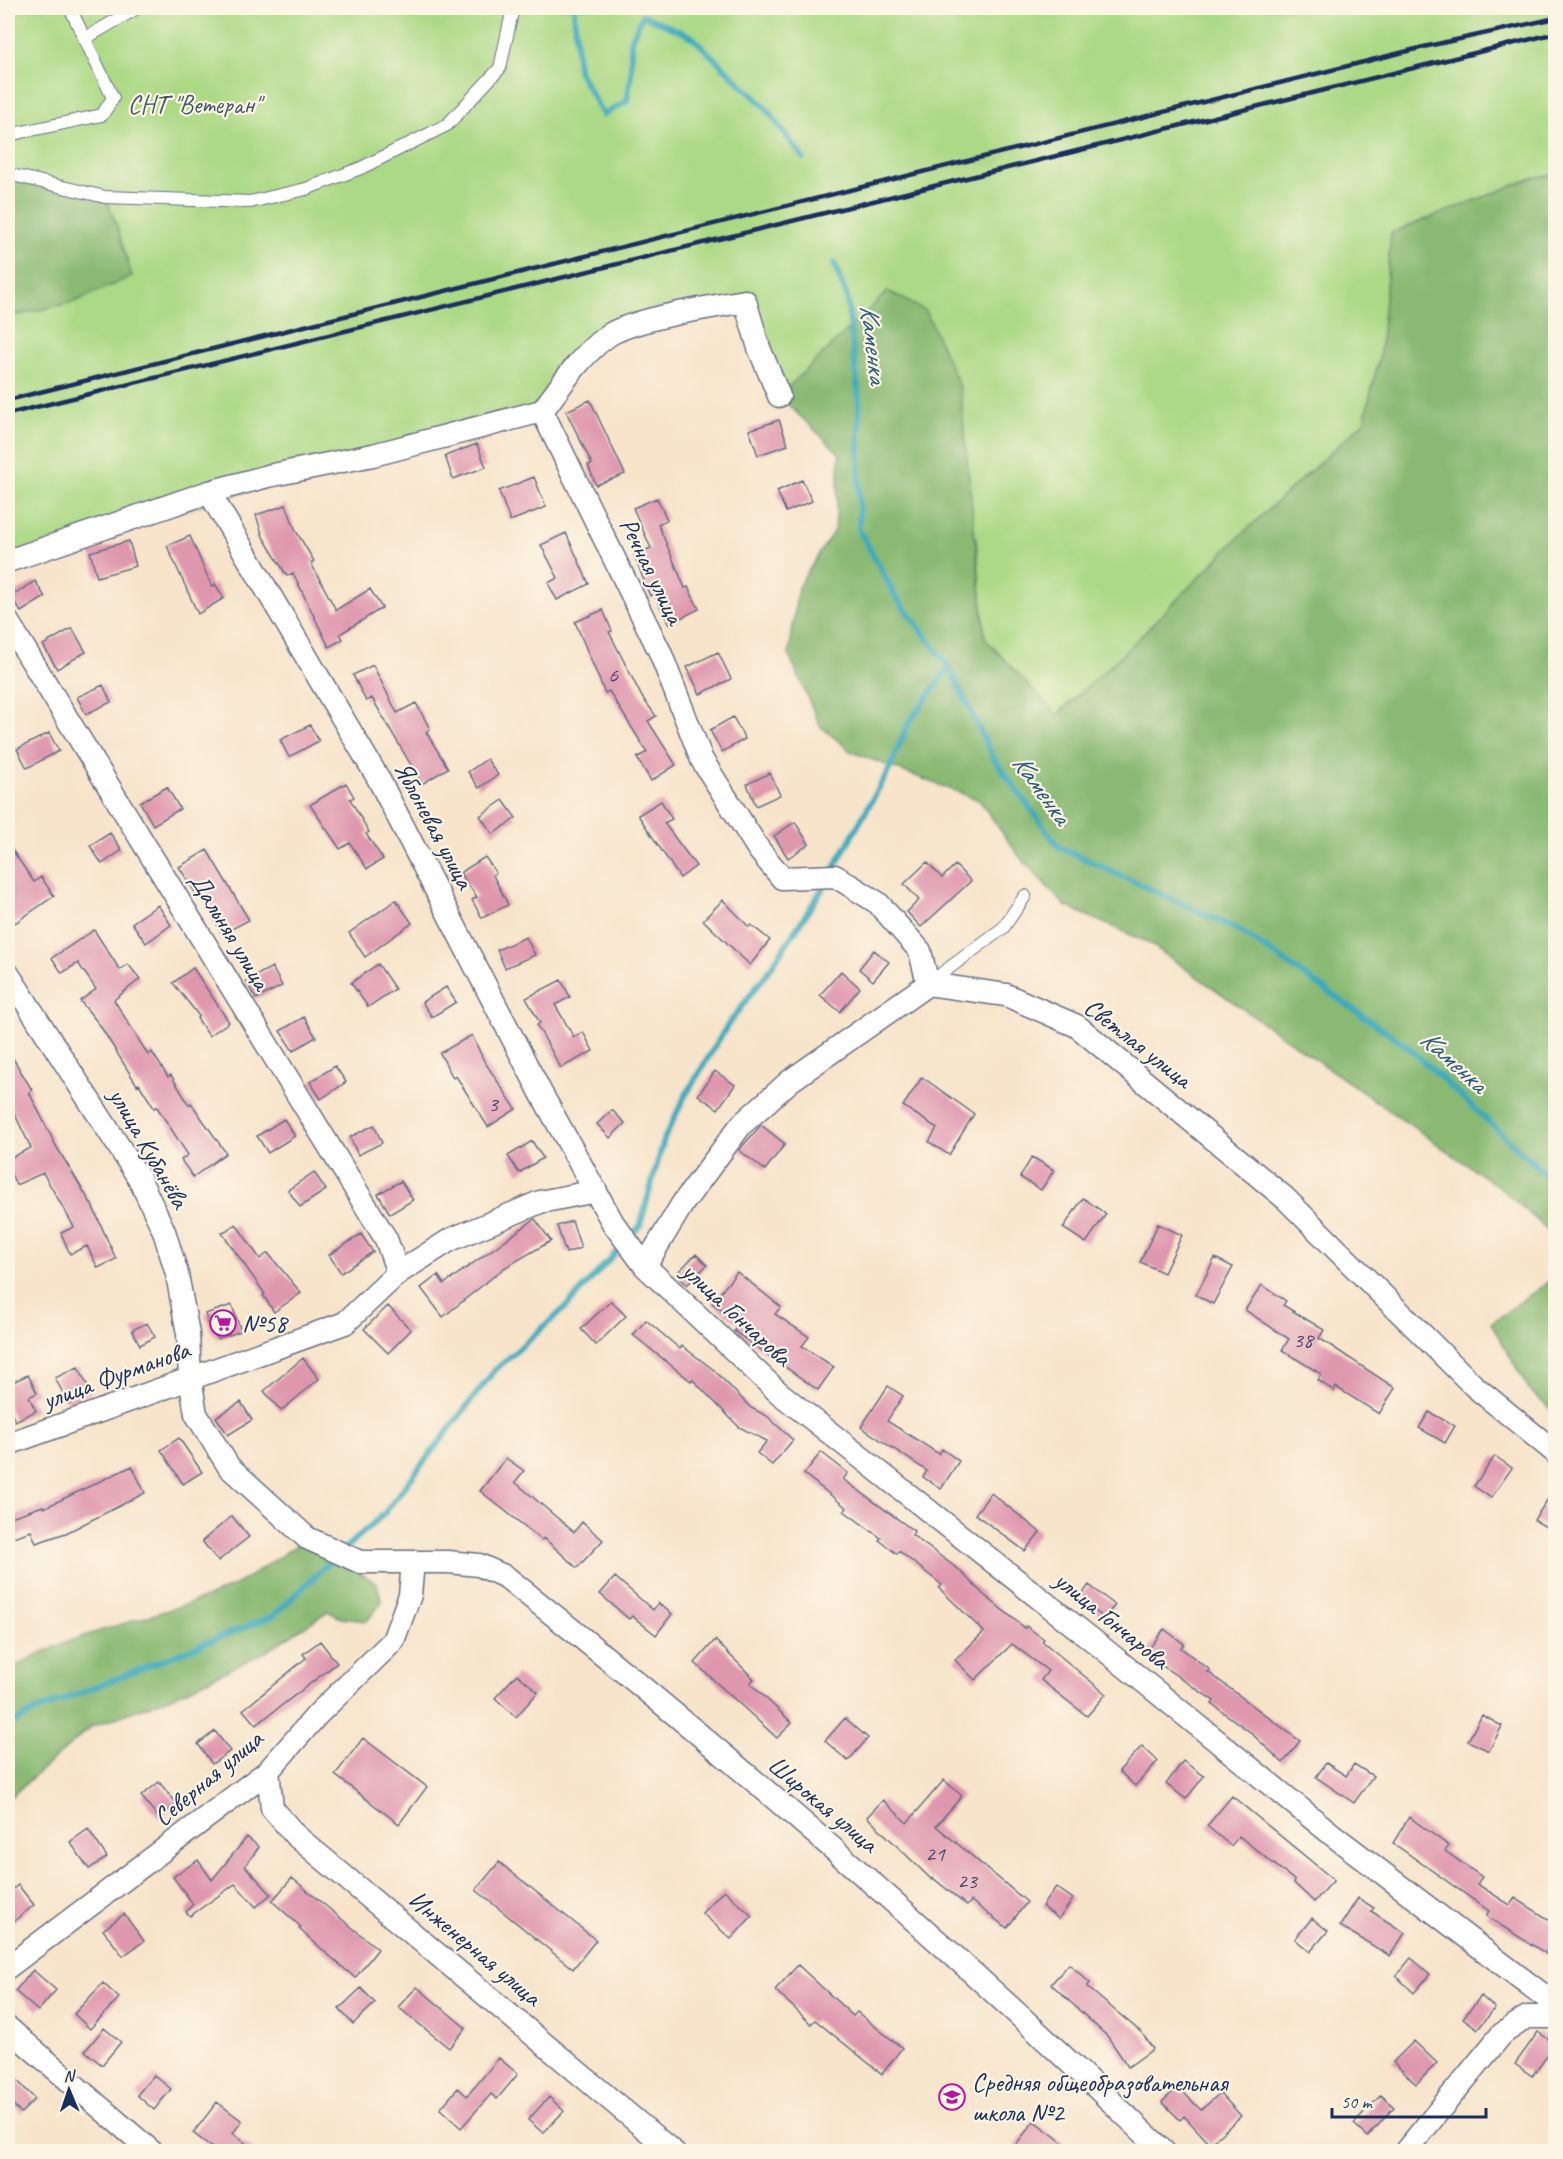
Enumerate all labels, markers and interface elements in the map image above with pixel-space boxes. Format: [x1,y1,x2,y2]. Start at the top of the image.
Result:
park label: СНТ "Ветеран" [128,88,265,121]
water label: Каменка [852,303,896,388]
street label: Речная улица [612,512,693,632]
house number: 6 [608,661,619,689]
water label: Каменка [1005,747,1081,833]
street label: Яблоневая улица [387,755,482,896]
street label: Дальняя улица [182,866,279,998]
street label: Светлая улица [1077,991,1200,1097]
water label: Каменка [1413,1022,1497,1102]
street label: улица Кубанёва [100,1080,198,1216]
house number: 3 [488,1090,500,1118]
street label: улица Гончарова [674,1253,800,1374]
place label: №58 [242,1307,289,1340]
supermarket icon: №58 [208,1308,238,1338]
house number: 38 [1293,1326,1315,1354]
street label: улица Фурманова [36,1333,196,1418]
street label: улица Гончарова [1046,1562,1177,1677]
street label: Северная улица [146,1722,271,1833]
street label: Широкая улица [761,1748,886,1861]
house number: 21 [925,1840,946,1868]
house number: 23 [957,1867,979,1895]
street label: Инженерная улица [402,1883,549,2014]
north arrow [39,2060,99,2120]
text: N [63,2066,77,2086]
place label: Средняя общеобразовательная школа №2 [972,2066,1229,2129]
scale bar [1332,2081,1486,2119]
school or university icon: Средняя общеобразовательная школа №2 [937,2082,967,2112]
text: 50 m [1341,2091,1374,2113]

